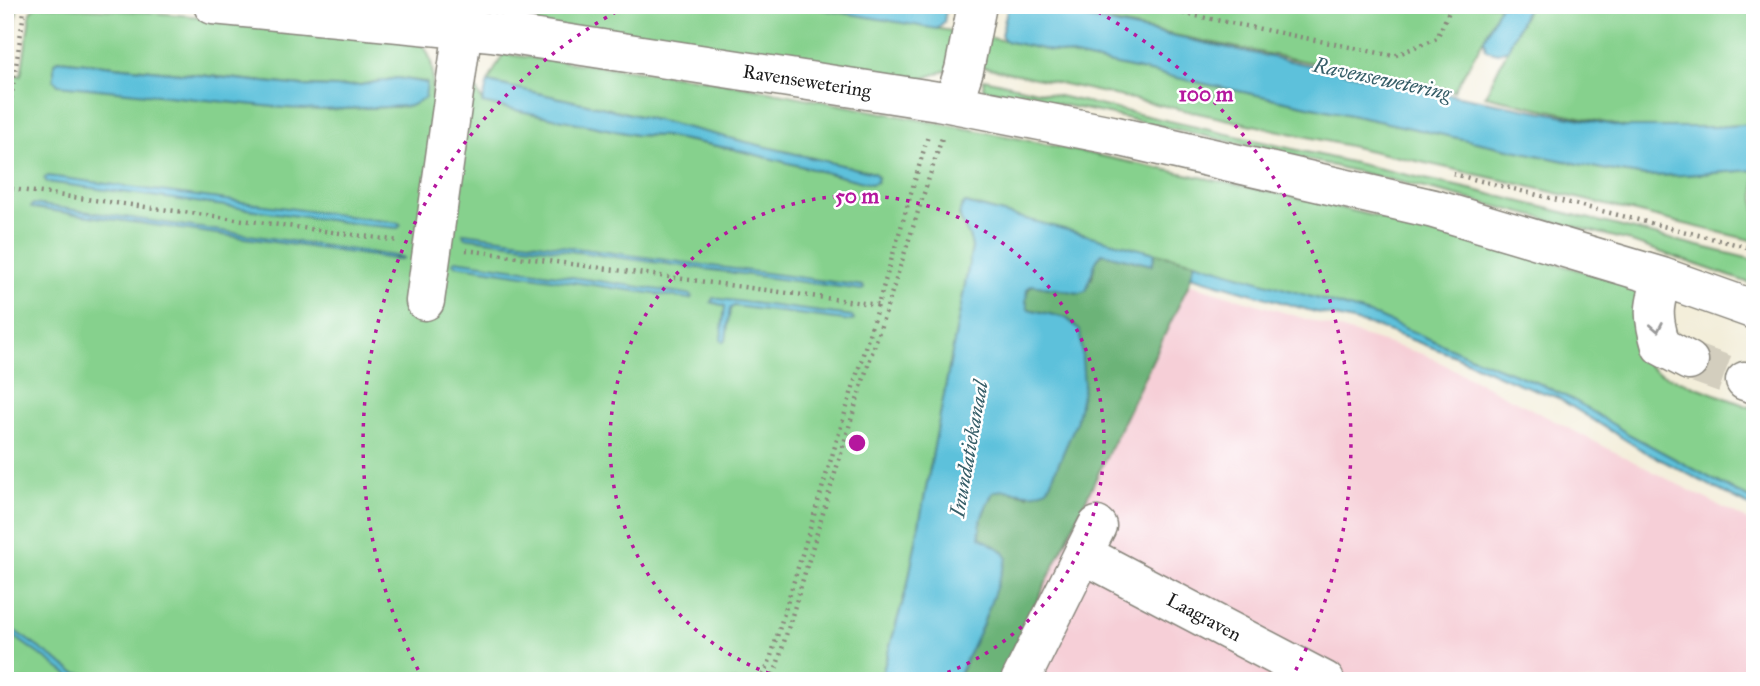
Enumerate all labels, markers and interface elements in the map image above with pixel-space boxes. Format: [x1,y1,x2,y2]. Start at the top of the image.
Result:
water label: Ravensewetering [1310,52,1454,107]
street label: Ravensewetering [741,60,873,103]
text: 100 m [1179,81,1234,107]
text: 50 m [835,183,879,209]
one-way arrow [1649,321,1664,333]
water label: Inundatiekanaal [944,376,994,520]
centre of rings [845,431,869,455]
street label: Laagraven [1162,588,1245,647]

